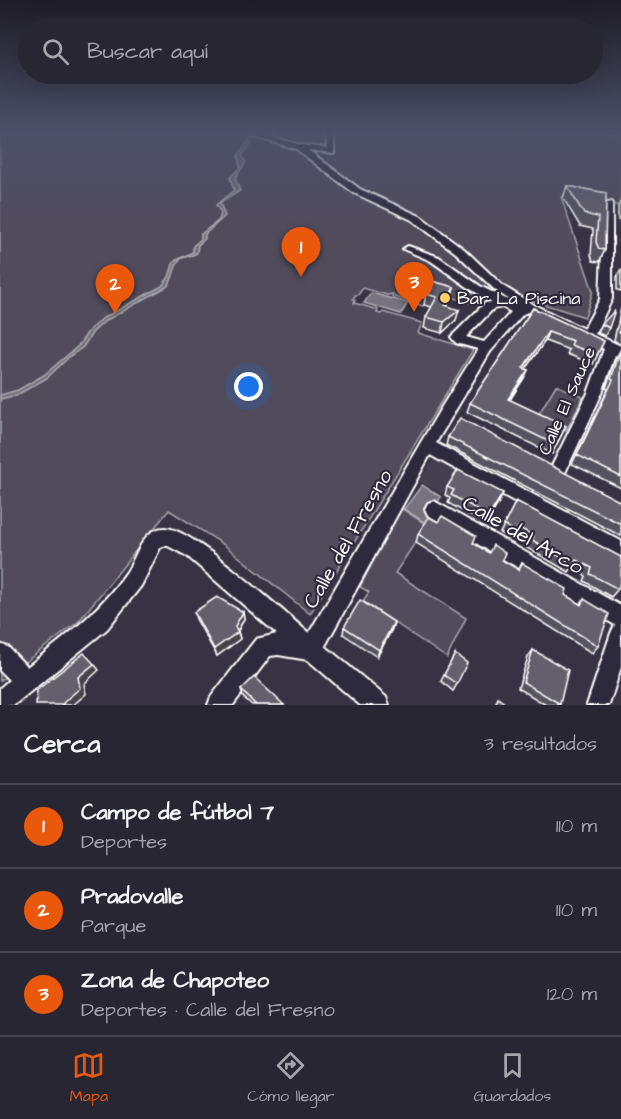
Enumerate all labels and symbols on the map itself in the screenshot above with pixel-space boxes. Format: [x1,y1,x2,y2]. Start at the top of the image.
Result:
pin: 1 [282,228,320,277]
pin: 3 [394,262,434,312]
pin: 2 [96,264,134,314]
place label: Bar La Piscina [457,286,580,311]
marker: Bar La Piscina [438,291,452,305]
street label: Calle El Sauce [532,343,602,459]
your location [234,372,263,401]
street label: Calle del Fresno [296,464,400,614]
street label: Calle del Arco [457,488,589,582]

